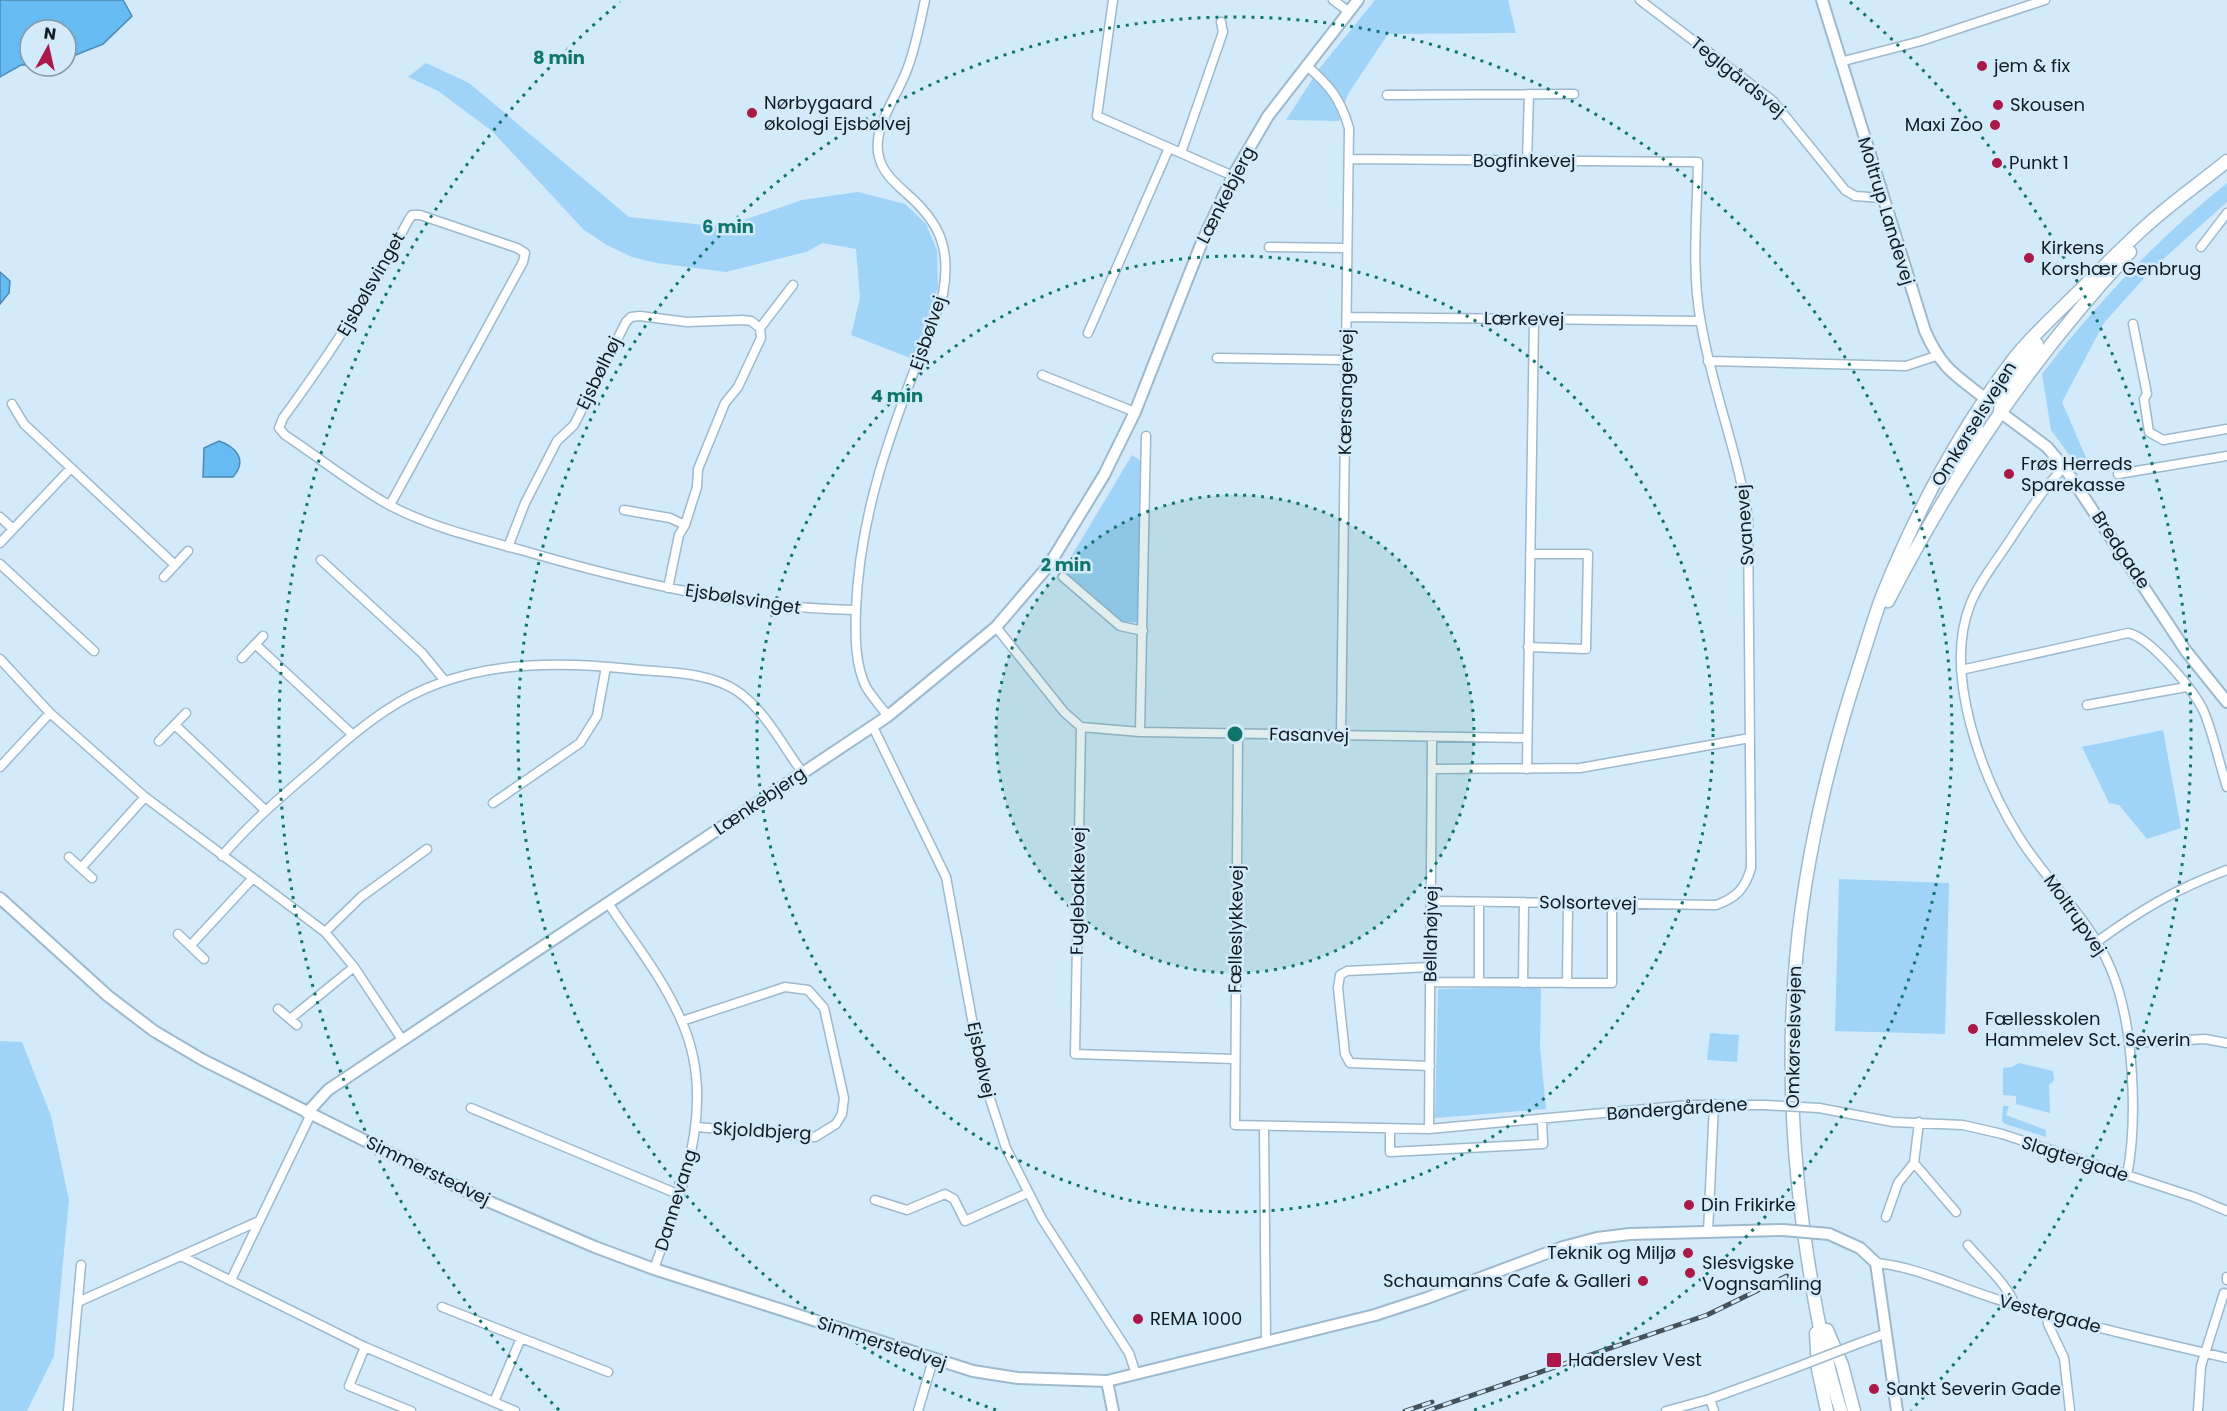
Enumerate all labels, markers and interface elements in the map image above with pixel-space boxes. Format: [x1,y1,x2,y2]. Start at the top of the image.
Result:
north arrow [18,18,78,78]
text: N [42,21,58,46]
street label: Teglgårdsvej [1685,30,1791,123]
text: 8 min [533,45,585,70]
place label: jem & fix [1993,53,2070,78]
marker: jem & fix [1975,59,1989,73]
place label: Nørbygaard økologi Ejsbølvej [764,90,911,136]
place label: Skousen [2010,92,2085,117]
marker: Skousen [1991,98,2005,112]
marker: Nørbygaard økologi Ejsbølvej [745,106,759,120]
place label: Maxi Zoo [1905,112,1983,137]
marker: Maxi Zoo [1988,118,2002,132]
street label: Moltrup Landevej [1852,134,1921,288]
street label: Lænkebjerg [1190,142,1261,248]
street label: Bogfinkevej [1473,148,1575,173]
place label: Punkt 1 [2009,150,2069,175]
marker: Punkt 1 [1990,156,2004,170]
text: 6 min [702,214,754,239]
street label: Ejsbølsvinget [331,227,411,340]
place label: Kirkens Korshær Genbrug [2041,235,2201,281]
marker: Kirkens Korshær Genbrug [2022,251,2036,265]
street label: Ejsbølvej [903,292,952,373]
street label: Lærkevej [1484,305,1564,332]
street label: Kærsangervej [1332,329,1359,455]
street label: Ejsbølhøj [570,332,627,414]
street label: Omkørselsvejen [1925,356,2022,491]
text: 4 min [871,383,923,408]
place label: Frøs Herreds Sparekasse [2021,451,2132,497]
marker: Frøs Herreds Sparekasse [2002,467,2016,481]
street label: Svanevej [1729,484,1760,566]
street label: Bredgade [2086,506,2157,593]
text: 2 min [1041,552,1091,577]
street label: Ejsbølsvinget [684,577,803,620]
street label: Fasanvej [1269,721,1349,748]
centre of rings [1225,724,1245,744]
street label: Lænkebjerg [709,761,811,841]
street label: Fuglebakkevej [1064,827,1091,955]
street label: Fælleslykkevej [1222,865,1249,993]
street label: Moltrupvej [2038,869,2113,960]
street label: Bellahøjvej [1417,886,1444,982]
street label: Solsortevej [1539,889,1637,916]
street label: Omkørselsvejen [1780,965,1807,1109]
place label: Fællesskolen Hammelev Sct. Severin [1985,1006,2191,1052]
street label: Ejsbølvej [961,1020,1002,1100]
marker: Fællesskolen Hammelev Sct. Severin [1966,1022,1980,1036]
street label: Bøndergårdene [1606,1091,1748,1126]
street label: Skjoldbjerg [712,1115,812,1146]
street label: Slagtergade [2018,1129,2132,1188]
street label: Simmerstedvej [362,1130,494,1211]
street label: Dannevang [648,1146,703,1254]
place label: Din Frikirke [1701,1192,1796,1217]
marker: Din Frikirke [1682,1198,1696,1212]
place label: Teknik og Miljø [1547,1240,1676,1265]
marker: Teknik og Miljø [1681,1246,1695,1260]
place label: Slesvigske Vognsamling [1702,1250,1822,1296]
marker: Slesvigske Vognsamling [1683,1266,1697,1280]
place label: Schaumanns Cafe & Galleri [1383,1268,1631,1293]
marker: Schaumanns Cafe & Galleri [1636,1274,1650,1288]
street label: Vestergade [1996,1288,2104,1339]
place label: REMA 1000 [1150,1306,1242,1331]
street label: Simmerstedvej [814,1310,950,1375]
marker: REMA 1000 [1131,1312,1145,1326]
place label: Haderslev Vest [1568,1347,1702,1372]
marker: Haderslev Vest [1545,1351,1563,1369]
place label: Sankt Severin Gade [1886,1376,2061,1401]
marker: Sankt Severin Gade [1867,1382,1881,1396]

